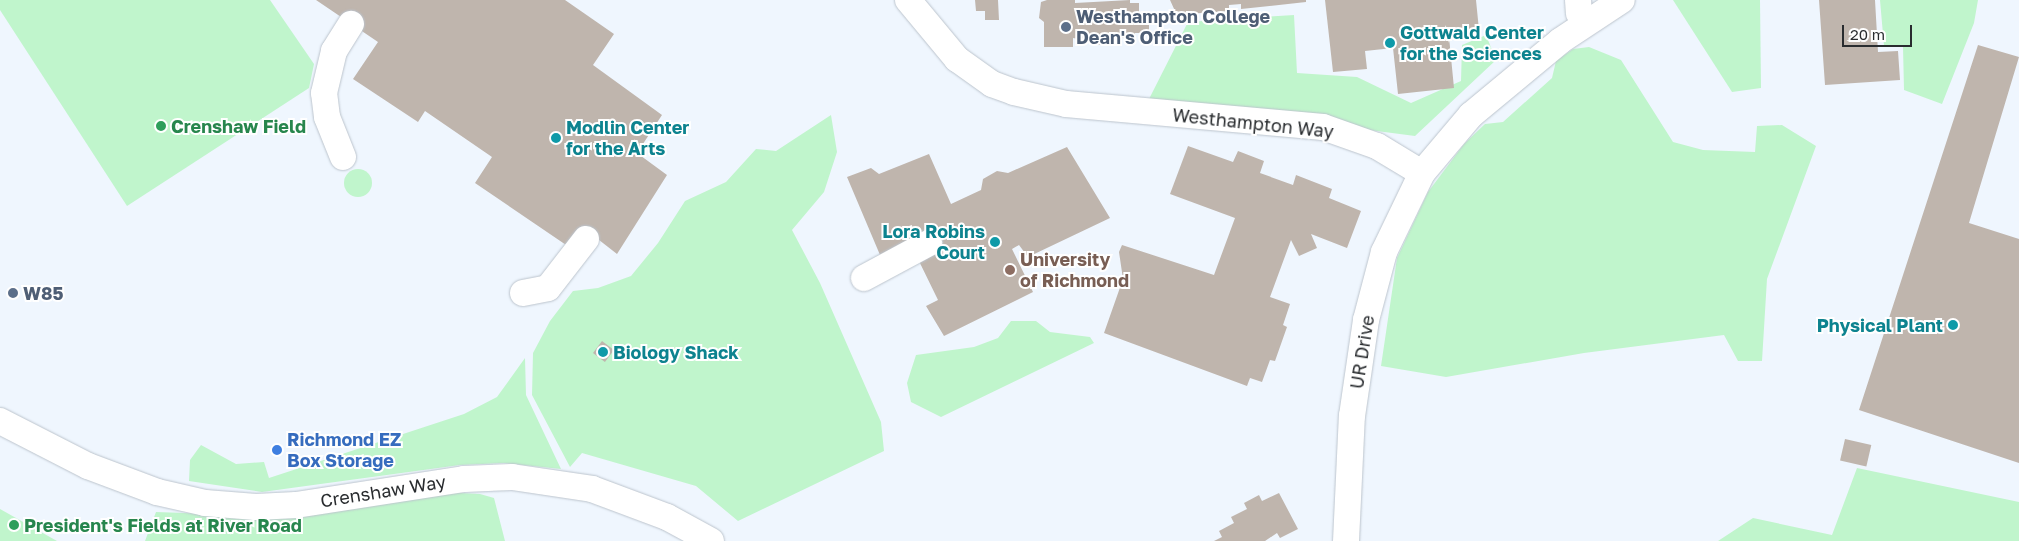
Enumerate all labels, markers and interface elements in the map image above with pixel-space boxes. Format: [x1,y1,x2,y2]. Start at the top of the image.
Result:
place label: Westhampton College Dean's Office [1076,6,1270,48]
scale bar [1844,15,1914,47]
marker: Westhampton College Dean's Office [1060,21,1072,33]
place label: Gottwald Center for the Sciences [1400,22,1544,64]
text: 20 m [1850,25,1885,43]
marker: Gottwald Center for the Sciences [1384,37,1396,49]
street label: Westhampton Way [1171,104,1335,142]
place label: Crenshaw Field [171,115,306,137]
place label: Modlin Center for the Arts [566,117,689,160]
marker: Crenshaw Field [155,120,167,132]
marker: Modlin Center for the Arts [550,132,562,144]
place label: Lora Robins Court [882,221,985,264]
marker: Lora Robins Court [989,236,1001,248]
place label: University of Richmond [1020,249,1129,292]
marker: University of Richmond [1004,264,1016,276]
place label: W85 [23,282,63,304]
marker: W85 [7,287,19,299]
street label: UR Drive [1346,314,1378,390]
place label: Physical Plant [1817,314,1943,336]
marker: Physical Plant [1947,319,1959,331]
place label: Biology Shack [613,341,739,363]
marker: Biology Shack [597,346,609,358]
place label: Richmond EZ Box Storage [287,429,401,472]
marker: Richmond EZ Box Storage [271,444,283,456]
street label: Crenshaw Way [319,470,447,512]
place label: President's Fields at River Road [24,514,302,536]
marker: President's Fields at River Road [8,519,20,531]

